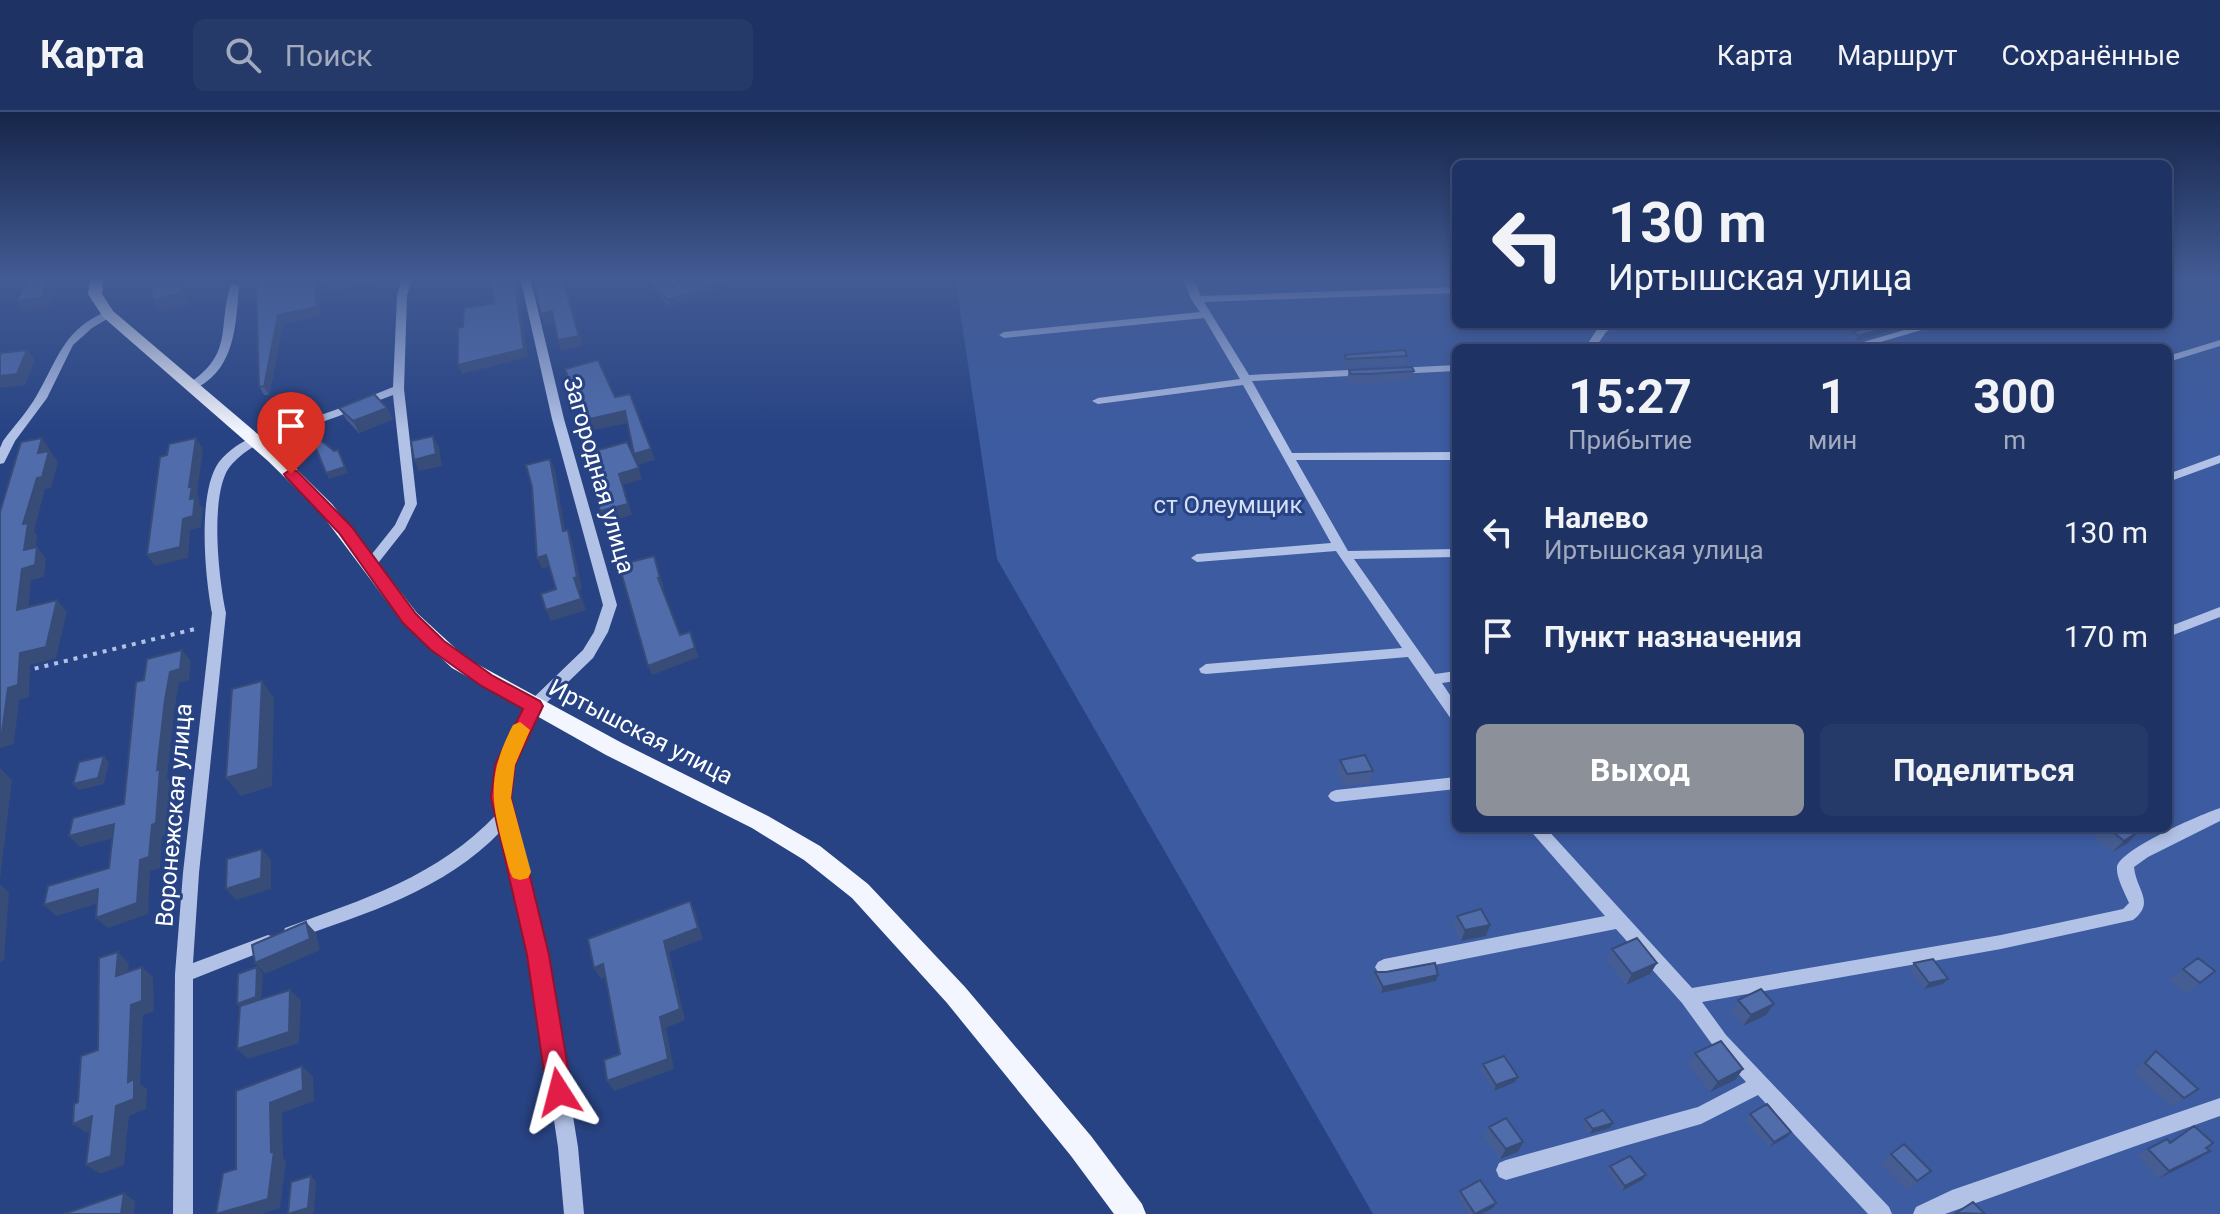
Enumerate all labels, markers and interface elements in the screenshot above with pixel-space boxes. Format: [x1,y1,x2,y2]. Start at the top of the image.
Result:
search box [193,19,753,91]
text: Карта [40,33,145,77]
icon: search [221,33,265,77]
text: Поиск [285,38,372,73]
text: Карта [1717,39,1793,72]
text: Маршрут [1837,39,1957,72]
text: Сохранённые [2001,39,2180,72]
text: 130 m [1608,190,1767,256]
icon: left [1476,192,1580,296]
text: Иртышская улица [1608,257,1912,299]
text: 15:27 [1568,368,1692,425]
text: 1 [1819,368,1846,425]
text: 300 [1973,368,2056,425]
street label: Загородная улица [557,373,641,577]
pin [257,392,325,474]
icon: arrive [269,404,313,448]
text: Прибытие [1568,425,1692,455]
text: мин [1808,425,1857,455]
text: m [2003,425,2026,455]
park label: ст Олеумщик [1154,491,1302,519]
text: Налево [1544,500,1648,535]
icon: left [1476,510,1520,554]
text: 130 m [2064,515,2148,550]
text: Иртышская улица [1544,535,1764,565]
icon: arrive [1476,614,1520,658]
text: Пункт назначения [1544,619,1802,654]
text: 170 m [2064,619,2148,654]
street label: Иртышская улица [544,673,738,791]
street label: Воронежская улица [150,702,198,928]
button: Выход [1476,724,1804,816]
button: Поделиться [1820,724,2148,816]
position arrow [517,1050,601,1134]

